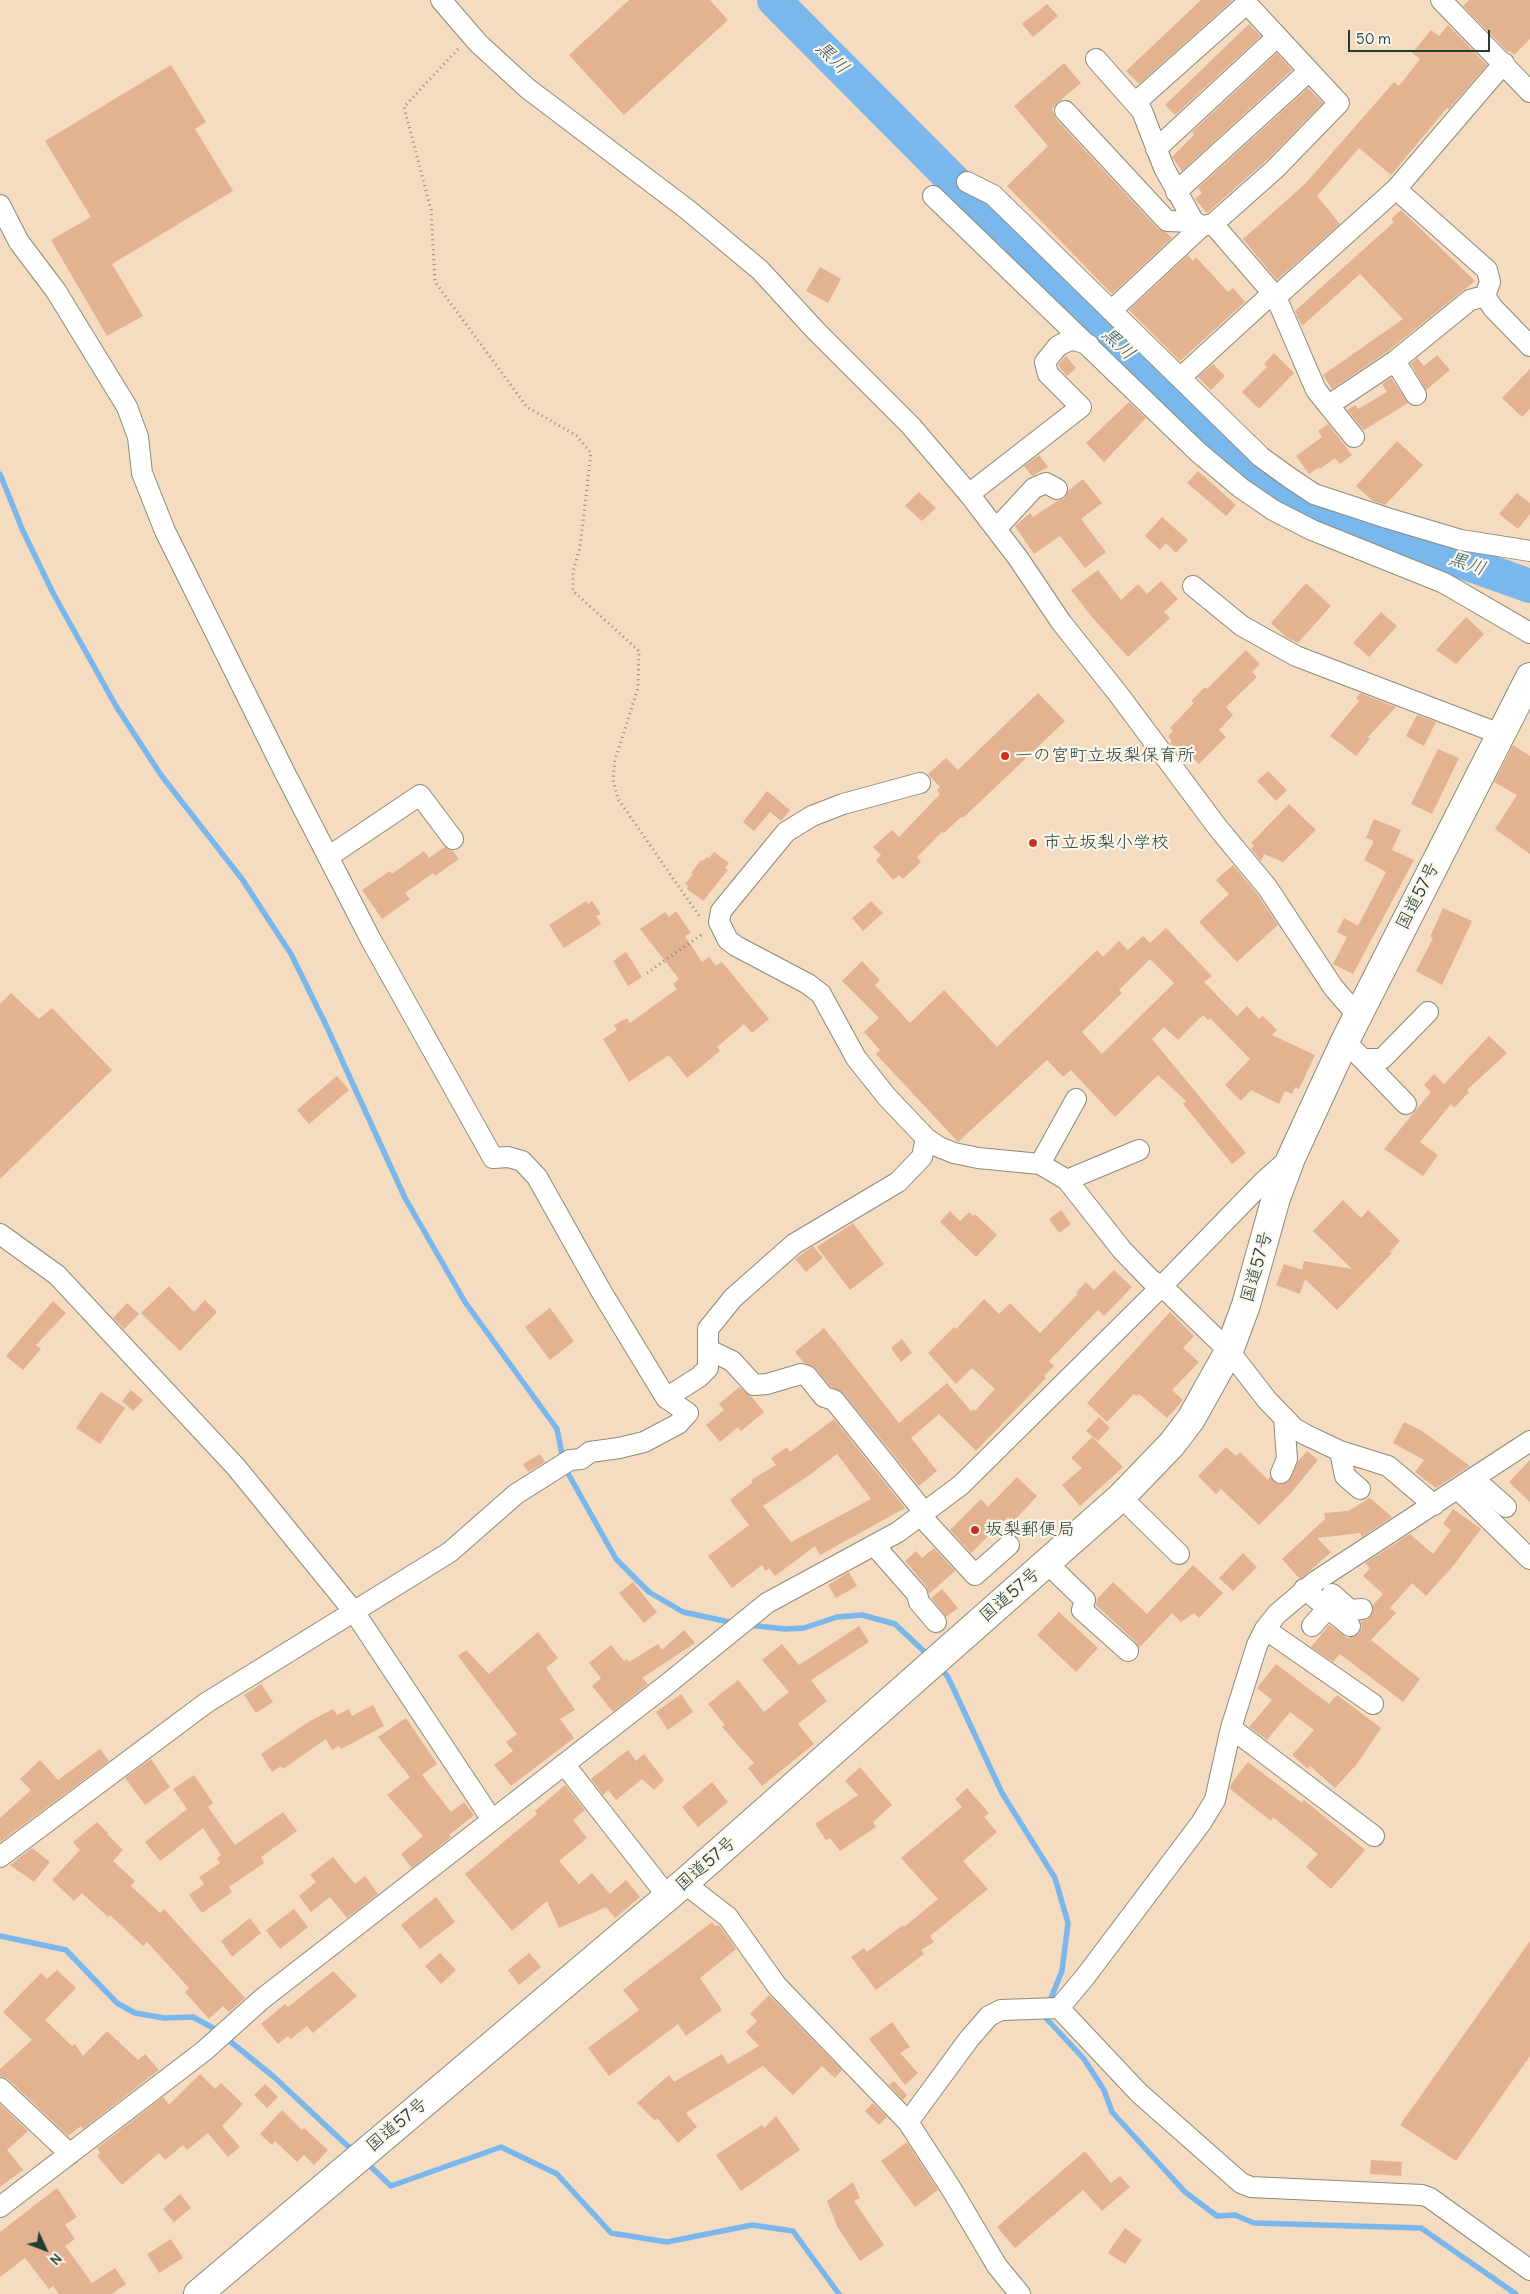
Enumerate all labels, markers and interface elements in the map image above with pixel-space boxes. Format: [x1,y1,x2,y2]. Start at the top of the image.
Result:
scale bar [1350,20,1492,52]
text: 50 m [1356,29,1391,48]
water label: 黒川 [811,37,853,79]
water label: 黒川 [1096,323,1140,365]
water label: 黒川 [1445,547,1489,581]
place label: 一の宮町立坂梨保育所 [1015,745,1195,767]
marker: 一の宮町立坂梨保育所 [999,750,1011,762]
place label: 市立坂梨小学校 [1043,832,1169,854]
marker: 市立坂梨小学校 [1027,837,1039,849]
street label: 国道57号 [1392,858,1444,934]
street label: 国道57号 [1237,1229,1277,1305]
place label: 坂梨郵便局 [985,1519,1075,1541]
marker: 坂梨郵便局 [969,1524,981,1536]
street label: 国道57号 [975,1563,1045,1627]
street label: 国道57号 [671,1832,741,1896]
street label: 国道57号 [362,2093,432,2157]
north arrow [20,2224,70,2274]
text: N [46,2250,66,2269]

